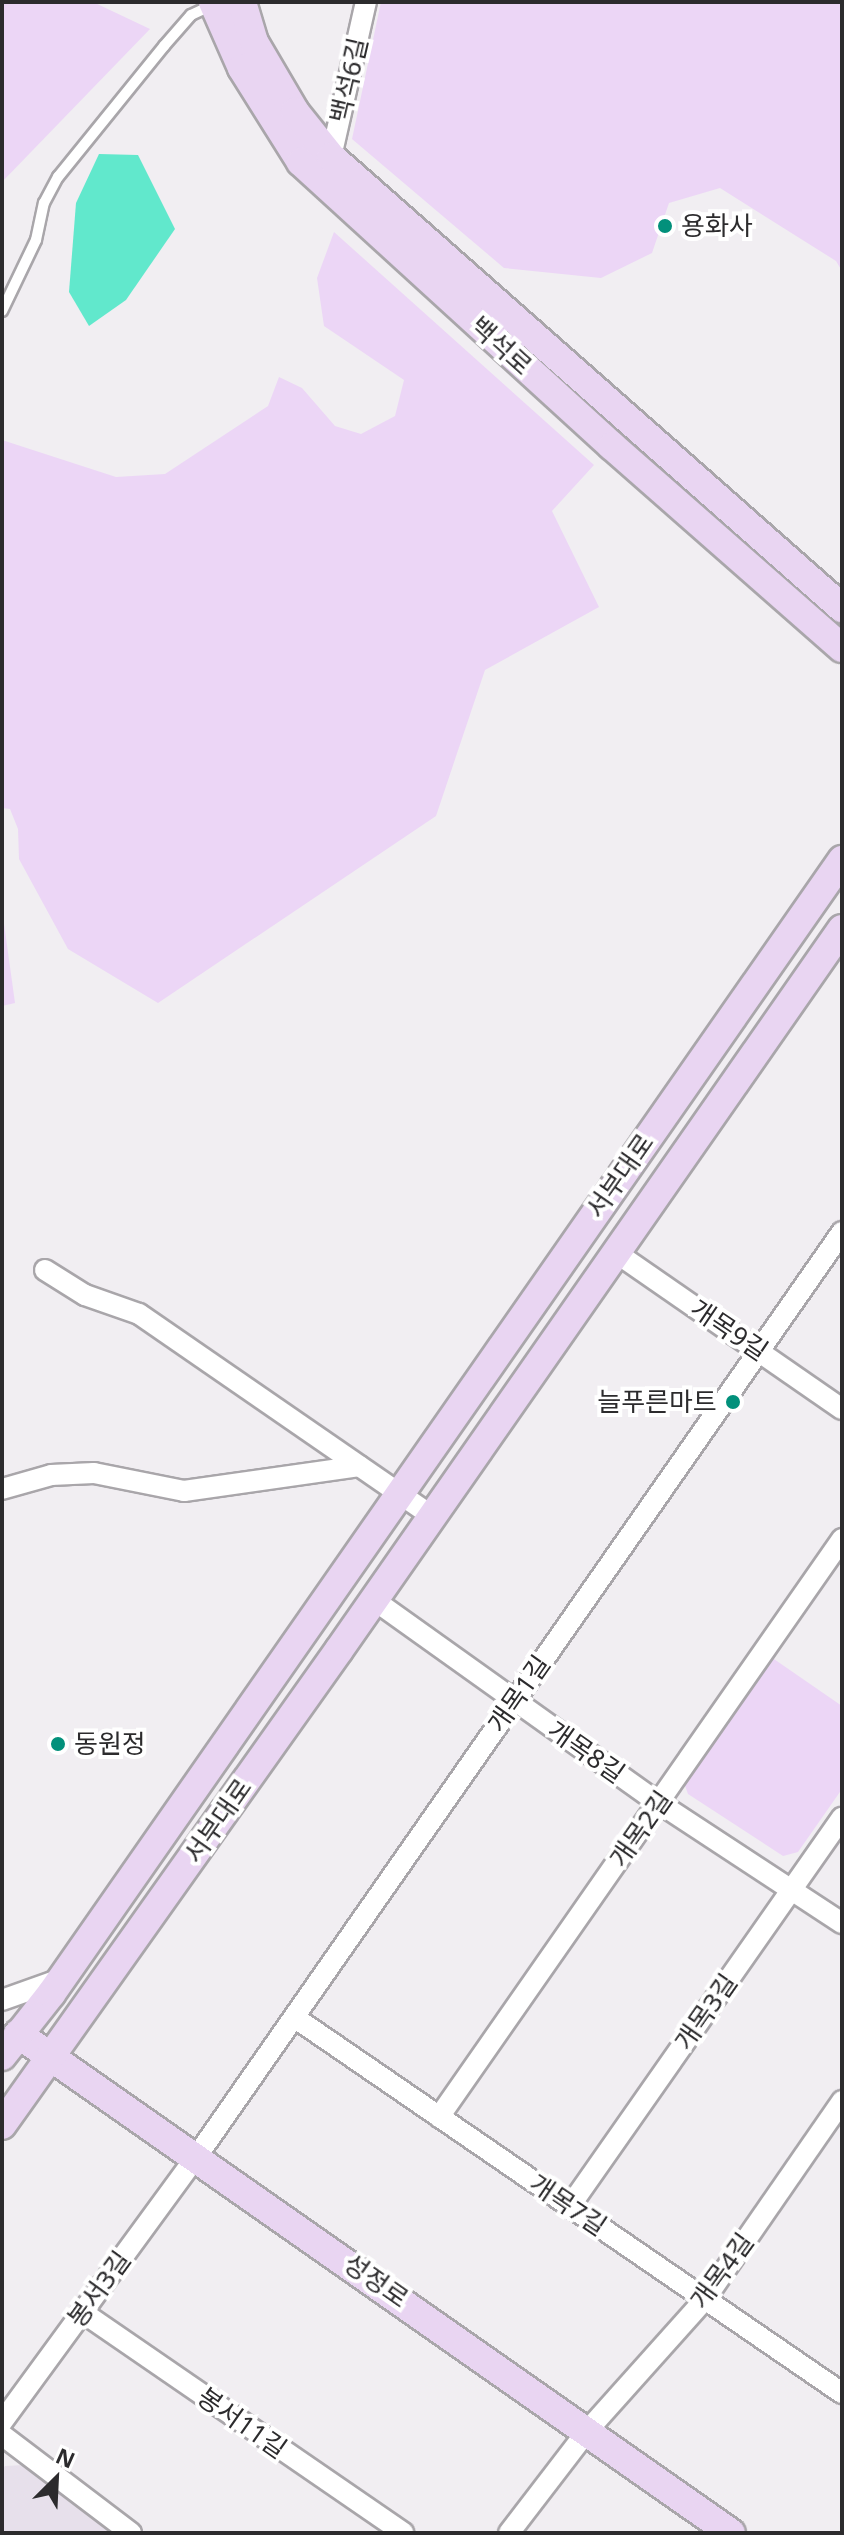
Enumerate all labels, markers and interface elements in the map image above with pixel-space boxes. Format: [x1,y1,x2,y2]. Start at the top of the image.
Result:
street label: 백석6길 [324,34,374,126]
place label: 용화사 [681,210,753,242]
marker: 용화사 [656,217,674,235]
street label: 백석로 [464,310,538,382]
street label: 서부대로 [580,1128,660,1224]
street label: 개목9길 [684,1293,774,1367]
place label: 늘푸른마트 [597,1386,717,1418]
marker: 늘푸른마트 [724,1393,742,1411]
street label: 개목1길 [481,1650,557,1738]
street label: 개목8길 [542,1714,630,1790]
place label: 동원정 [74,1728,146,1760]
marker: 동원정 [49,1735,67,1753]
street label: 서부대로 [178,1773,258,1869]
street label: 개목2길 [603,1785,679,1873]
street label: 개목3길 [668,1968,744,2056]
street label: 개목7길 [523,2168,613,2242]
street label: 개목4길 [684,2227,760,2315]
street label: 봉서3길 [61,2245,137,2333]
street label: 성정로 [338,2248,414,2314]
street label: 봉서11길 [191,2381,293,2465]
north arrow [16,2439,96,2519]
text: N [51,2440,80,2474]

